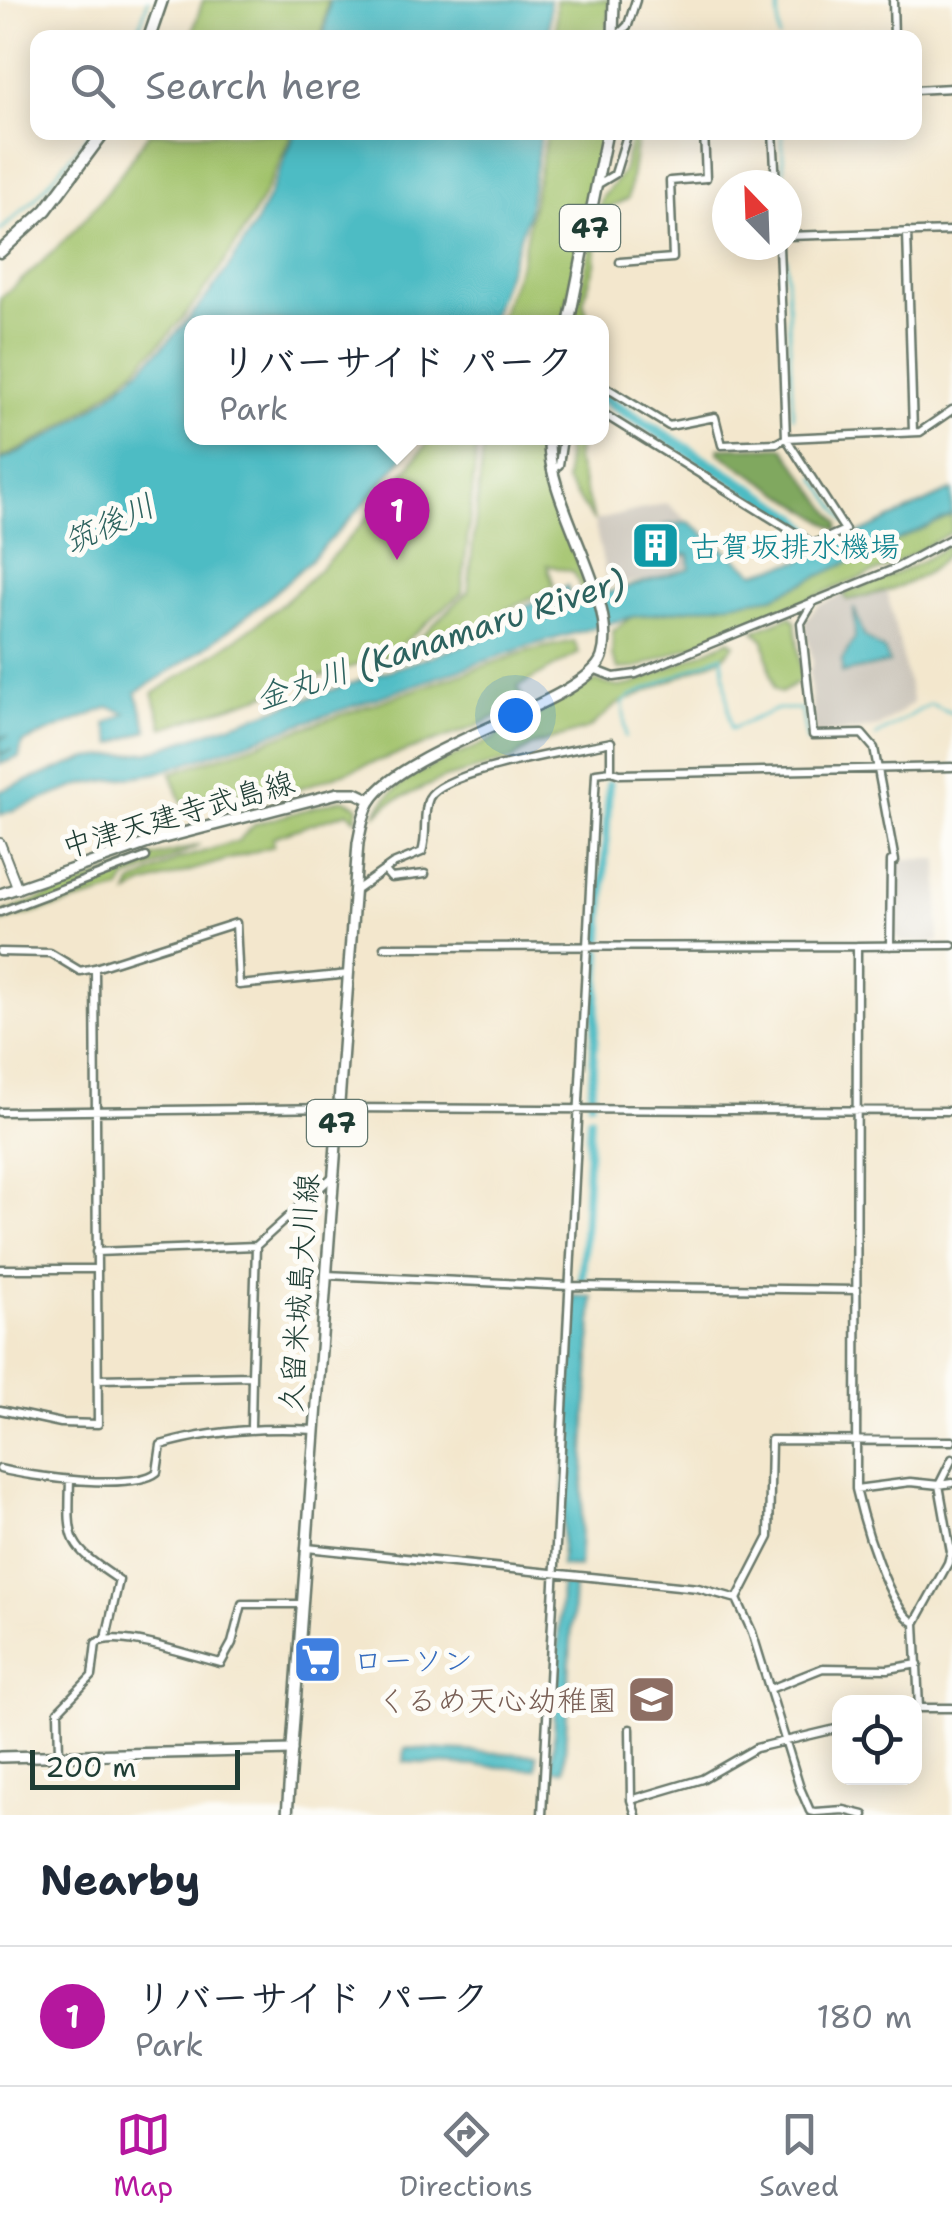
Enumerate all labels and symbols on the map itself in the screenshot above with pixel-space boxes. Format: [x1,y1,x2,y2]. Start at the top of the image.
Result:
north arrow [712,170,802,260]
road number: 47 [560,205,620,251]
pin: 1 [364,478,430,560]
water label: 筑後川 [56,483,162,563]
building icon: 古賀坂排水機場 [629,520,681,572]
place label: 古賀坂排水機場 [690,526,900,567]
water label: 金丸川 (Kanamaru River) [250,559,630,719]
your location [490,690,541,741]
street label: 中津天建寺武島線 [57,761,299,867]
road number: 47 [307,1100,367,1146]
street label: 久留米城島大川線 [270,1172,328,1414]
supermarket icon: ローソン [292,1634,344,1686]
place label: ローソン [353,1640,473,1681]
school or university icon: くるめ天心幼稚園 [626,1674,678,1726]
place label: くるめ天心幼稚園 [377,1680,617,1721]
scale bar [30,1745,240,1790]

